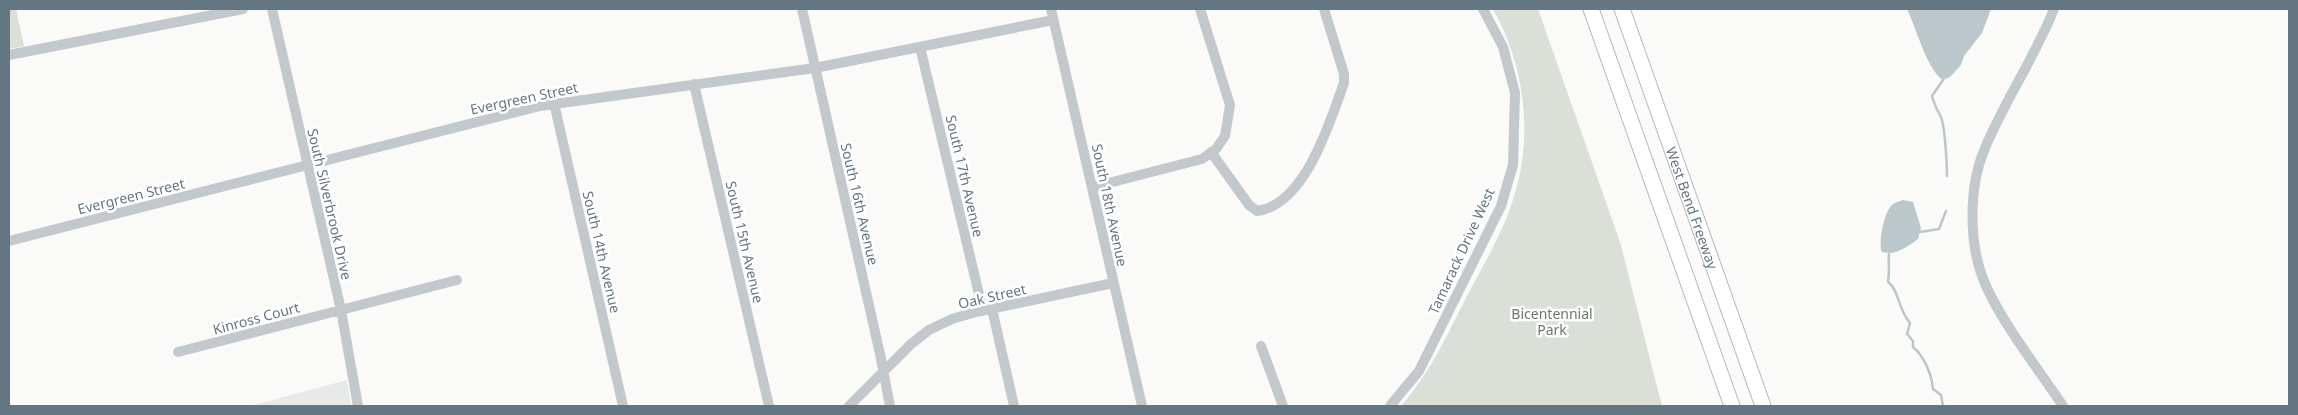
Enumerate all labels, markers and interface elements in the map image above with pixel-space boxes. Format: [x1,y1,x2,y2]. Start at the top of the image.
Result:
street label: Evergreen Street [468,77,580,119]
street label: South 17th Avenue [942,113,988,239]
street label: South Silverbrook Drive [303,127,357,282]
street label: South 16th Avenue [837,141,883,267]
street label: South 18th Avenue [1088,142,1132,268]
street label: West Bend Freeway [1662,144,1723,272]
street label: Evergreen Street [75,174,187,218]
street label: South 15th Avenue [722,179,768,305]
street label: Tamarack Drive West [1423,185,1499,317]
street label: South 14th Avenue [579,189,625,315]
street label: Oak Street [956,279,1028,313]
street label: Kinross Court [211,297,301,339]
park label: Bicentennial Park [1511,304,1593,339]

